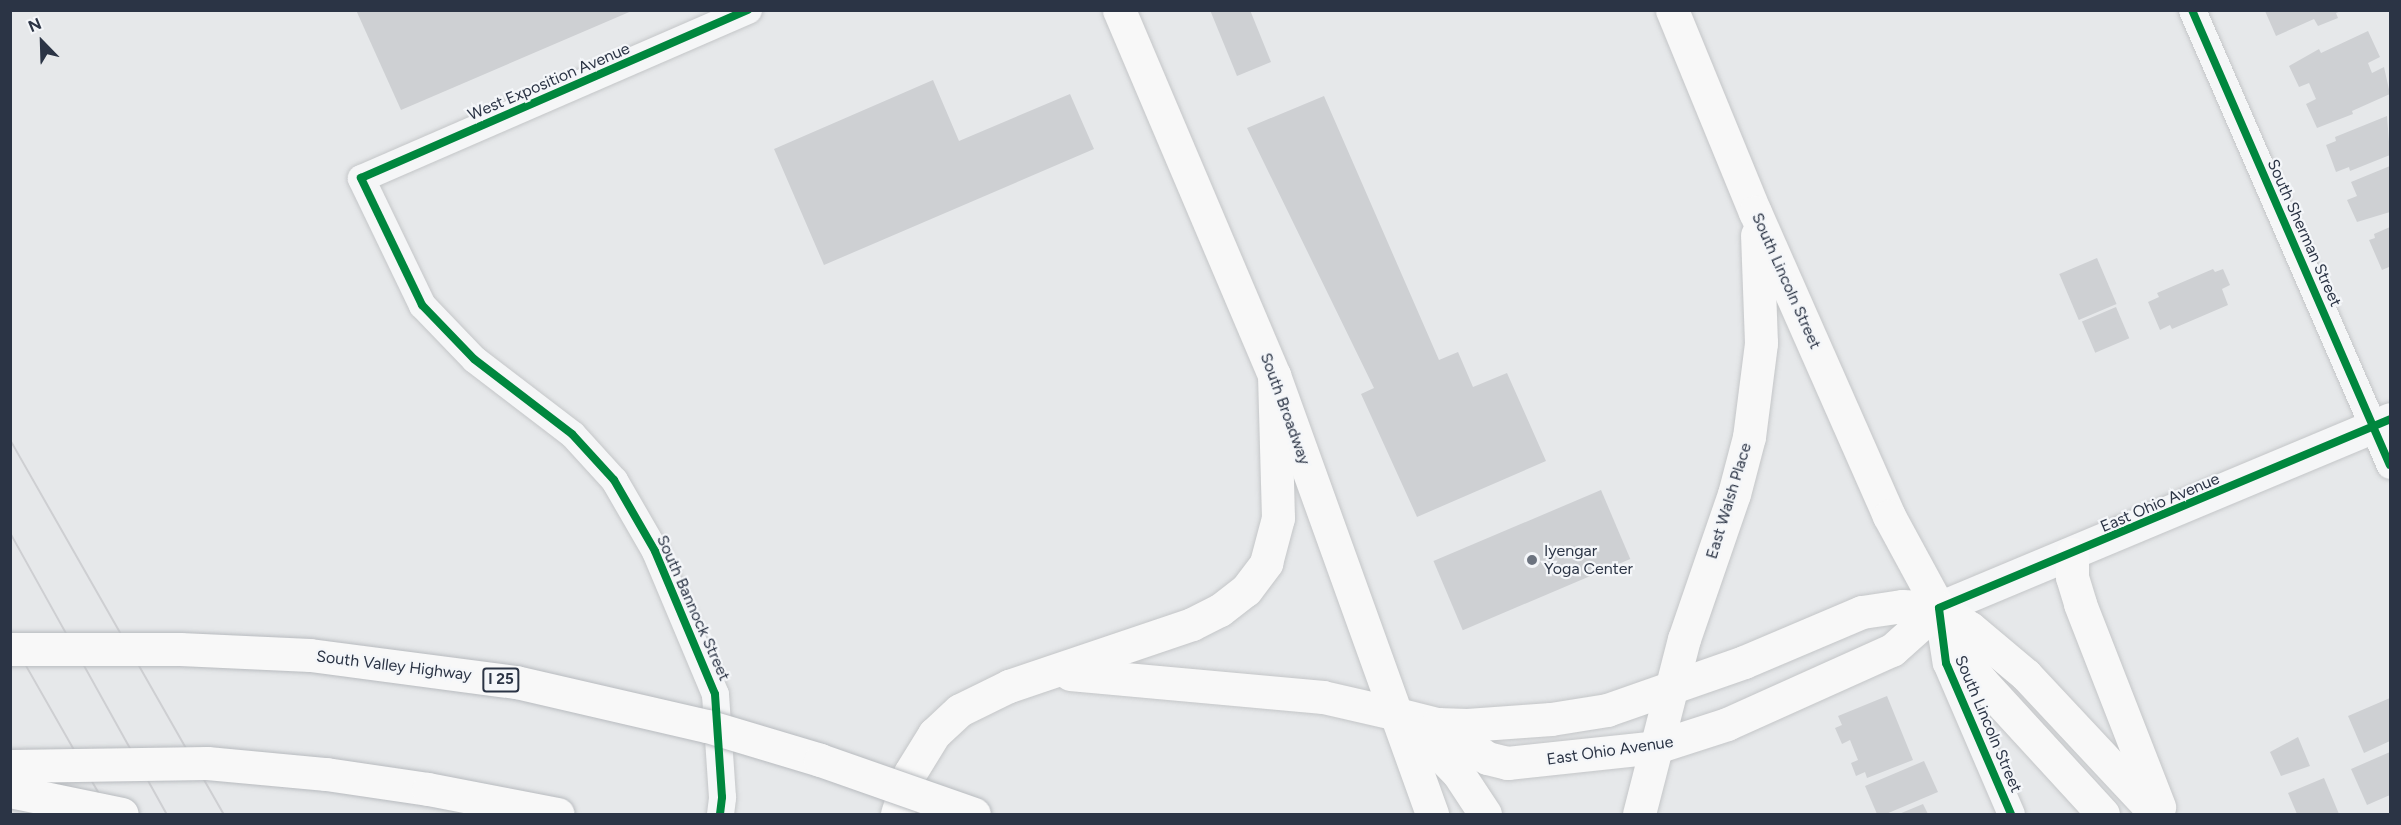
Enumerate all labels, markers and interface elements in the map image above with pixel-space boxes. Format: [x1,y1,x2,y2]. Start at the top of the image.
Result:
north arrow [12,12,72,72]
text: N [25,14,44,36]
street label: West Exposition Avenue [465,39,633,125]
street label: South Sherman Street [2263,156,2345,310]
street label: South Lincoln Street [1747,210,1825,352]
street label: South Broadway [1256,350,1314,468]
street label: East Walsh Place [1702,441,1756,561]
street label: East Ohio Avenue [2098,469,2222,537]
street label: South Bannock Street [652,532,734,684]
place label: Iyengar Yoga Center [1544,541,1633,579]
marker: Iyengar Yoga Center [1525,553,1539,567]
street label: South Valley Highway [315,647,473,685]
street label: South Lincoln Street [1950,653,2026,795]
road number: I 25 [482,668,520,692]
street label: East Ohio Avenue [1546,733,1674,769]

